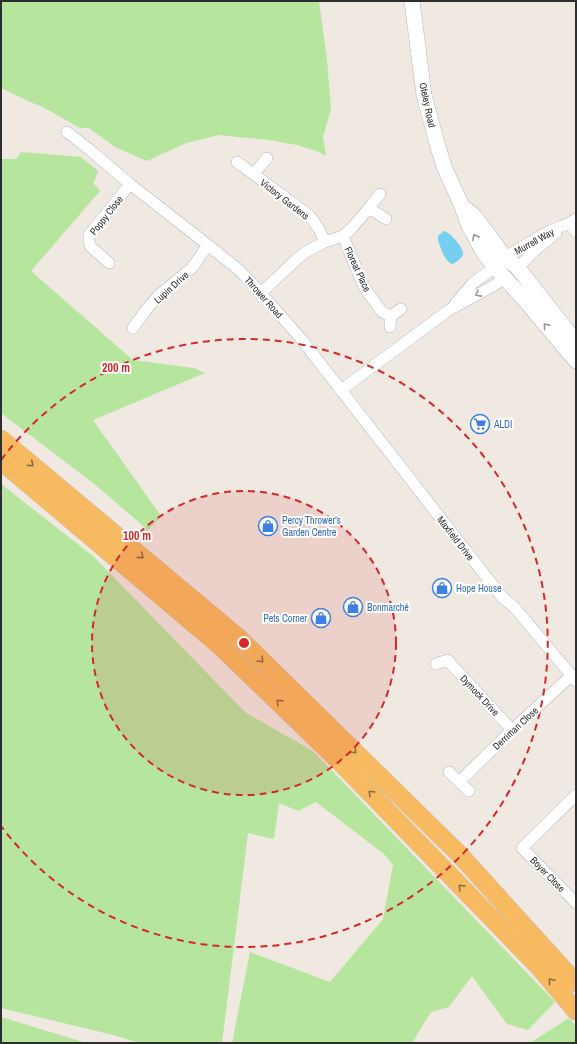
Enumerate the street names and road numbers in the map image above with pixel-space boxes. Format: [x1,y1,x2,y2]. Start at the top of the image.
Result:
street label: Oteley Road [416,81,439,129]
street label: Victory Gardens [257,176,312,223]
street label: Poppy Close [87,193,126,238]
street label: Murrell Way [512,225,557,258]
street label: Floreat Place [341,245,374,294]
street label: Lupin Drive [151,268,192,306]
street label: Thrower Road [241,274,286,321]
street label: Maxfield Drive [434,513,477,563]
street label: Dymock Drive [457,672,502,719]
street label: Derriman Close [490,704,541,753]
street label: Boyer Close [527,854,568,895]

